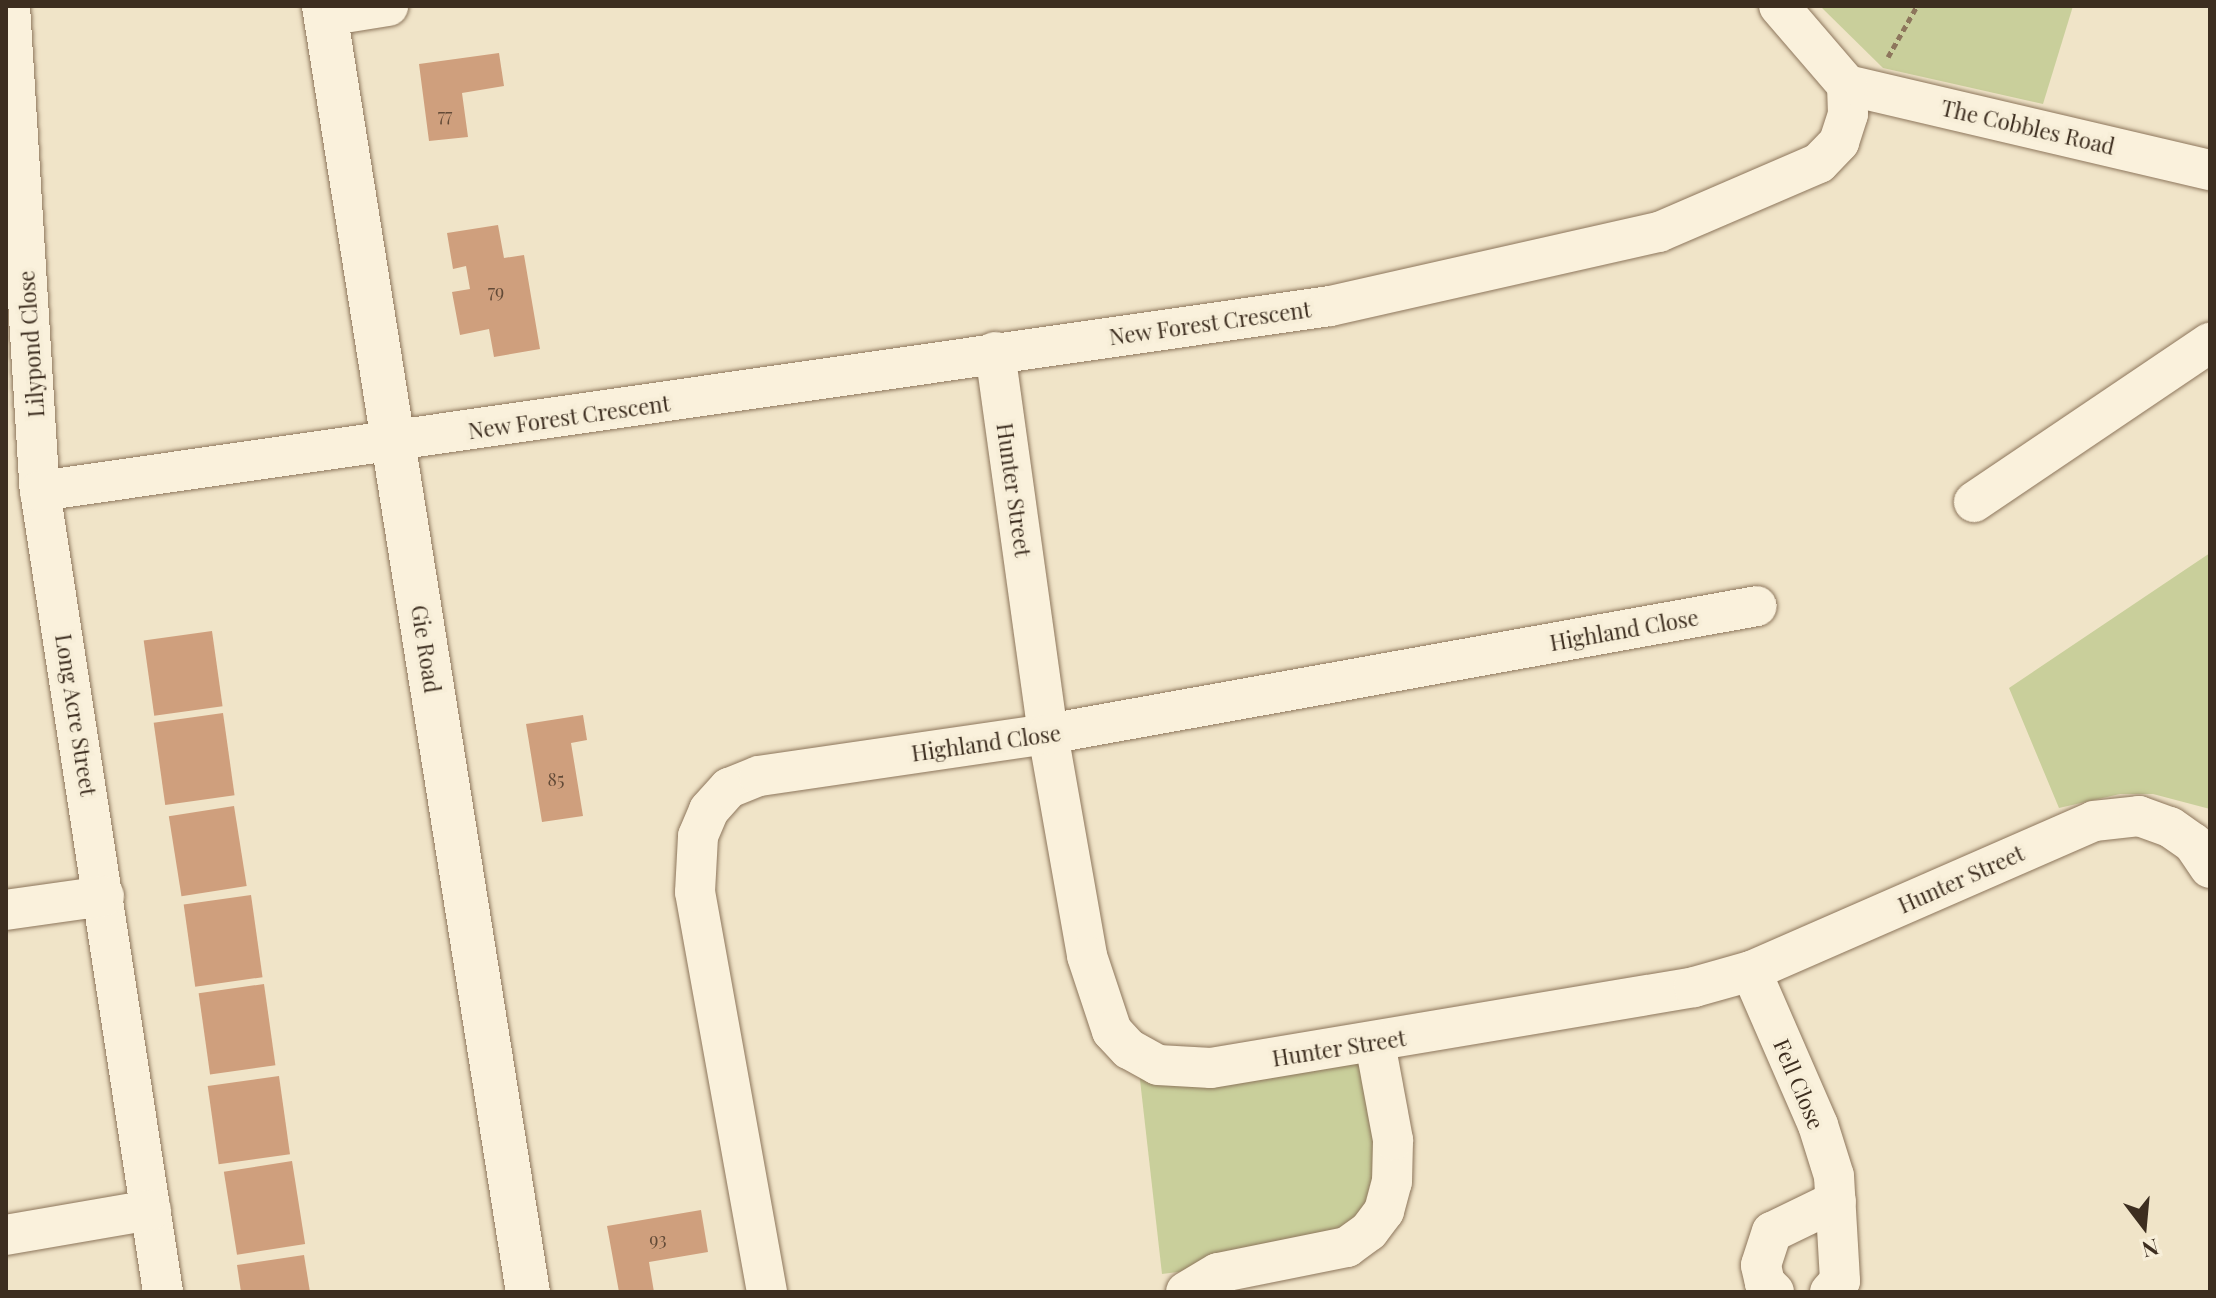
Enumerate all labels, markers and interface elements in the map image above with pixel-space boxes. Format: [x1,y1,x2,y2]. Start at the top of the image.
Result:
street label: The Cobbles Road [1939,94,2117,160]
house number: 77 [438,104,452,126]
street label: Lilypond Close [13,270,49,418]
house number: 79 [488,280,504,302]
street label: New Forest Crescent [1107,296,1313,350]
street label: New Forest Crescent [466,390,672,444]
street label: Hunter Street [991,421,1037,559]
street label: Gie Road [406,603,446,695]
street label: Highland Close [1548,604,1700,656]
street label: Long Acre Street [50,632,102,798]
street label: Highland Close [910,719,1062,767]
house number: 85 [548,768,564,790]
street label: Hunter Street [1894,839,2028,919]
street label: Hunter Street [1270,1024,1408,1072]
street label: Fell Close [1768,1035,1830,1133]
north arrow [2104,1186,2184,1266]
house number: 93 [649,1228,667,1250]
text: N [2139,1232,2162,1266]

